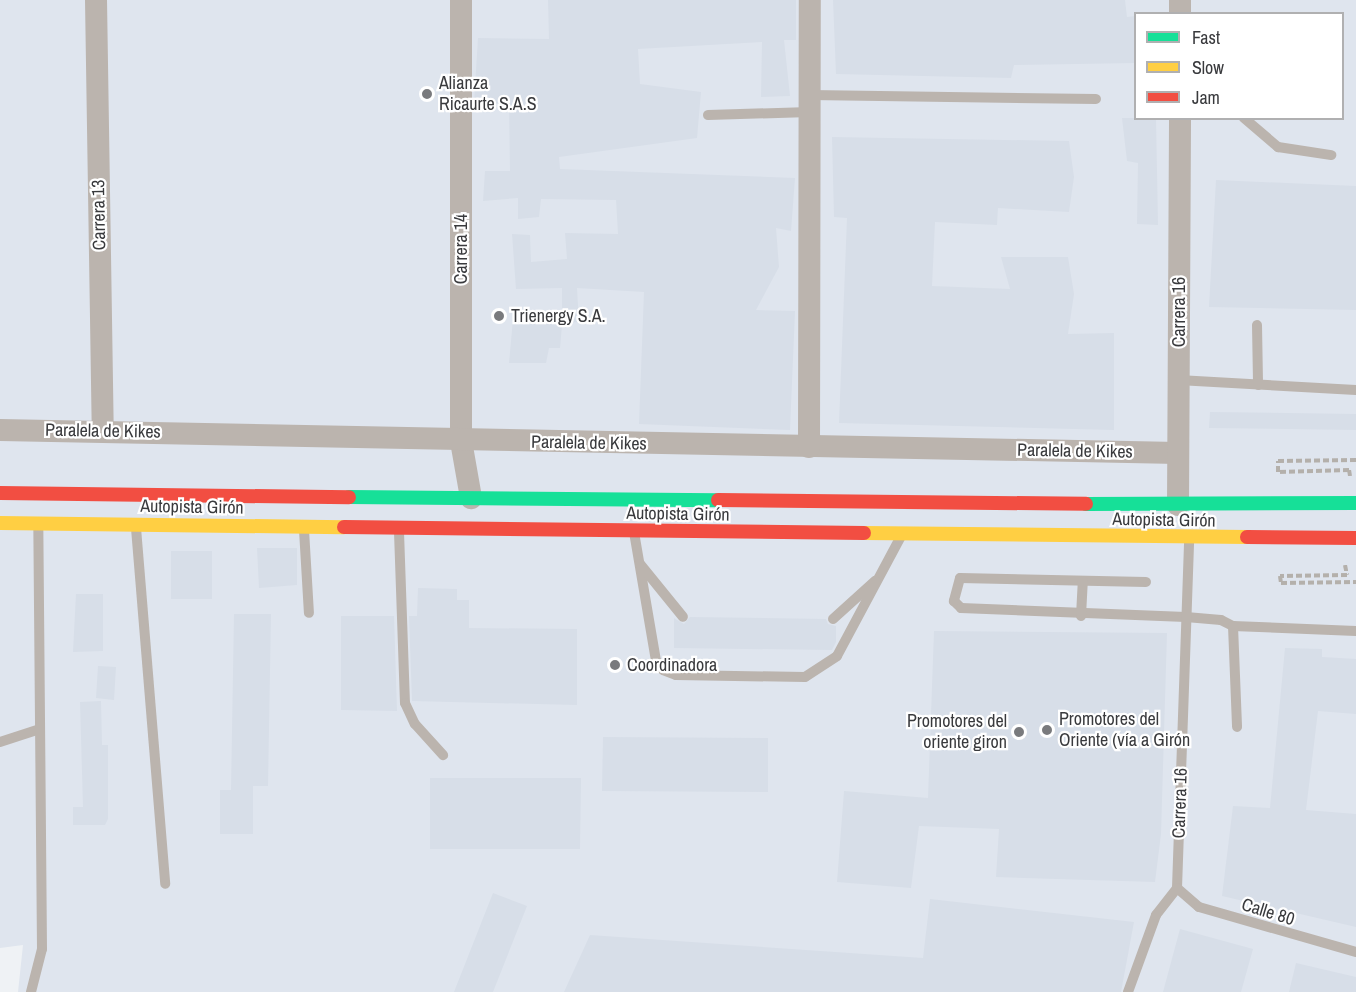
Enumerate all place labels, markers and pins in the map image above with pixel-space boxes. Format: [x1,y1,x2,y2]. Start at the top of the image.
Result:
place label: Alianza Ricaurte S.A.S [439,73,537,116]
marker: Alianza Ricaurte S.A.S [420,87,434,101]
place label: Trienergy S.A. [511,305,606,327]
marker: Trienergy S.A. [492,309,506,323]
place label: Coordinadora [627,654,717,676]
marker: Coordinadora [608,658,622,672]
place label: Promotores del Oriente (vía a Girón [1059,709,1190,752]
place label: Promotores del oriente giron [907,711,1007,754]
marker: Promotores del Oriente (vía a Girón [1040,723,1054,737]
marker: Promotores del oriente giron [1012,725,1026,739]

